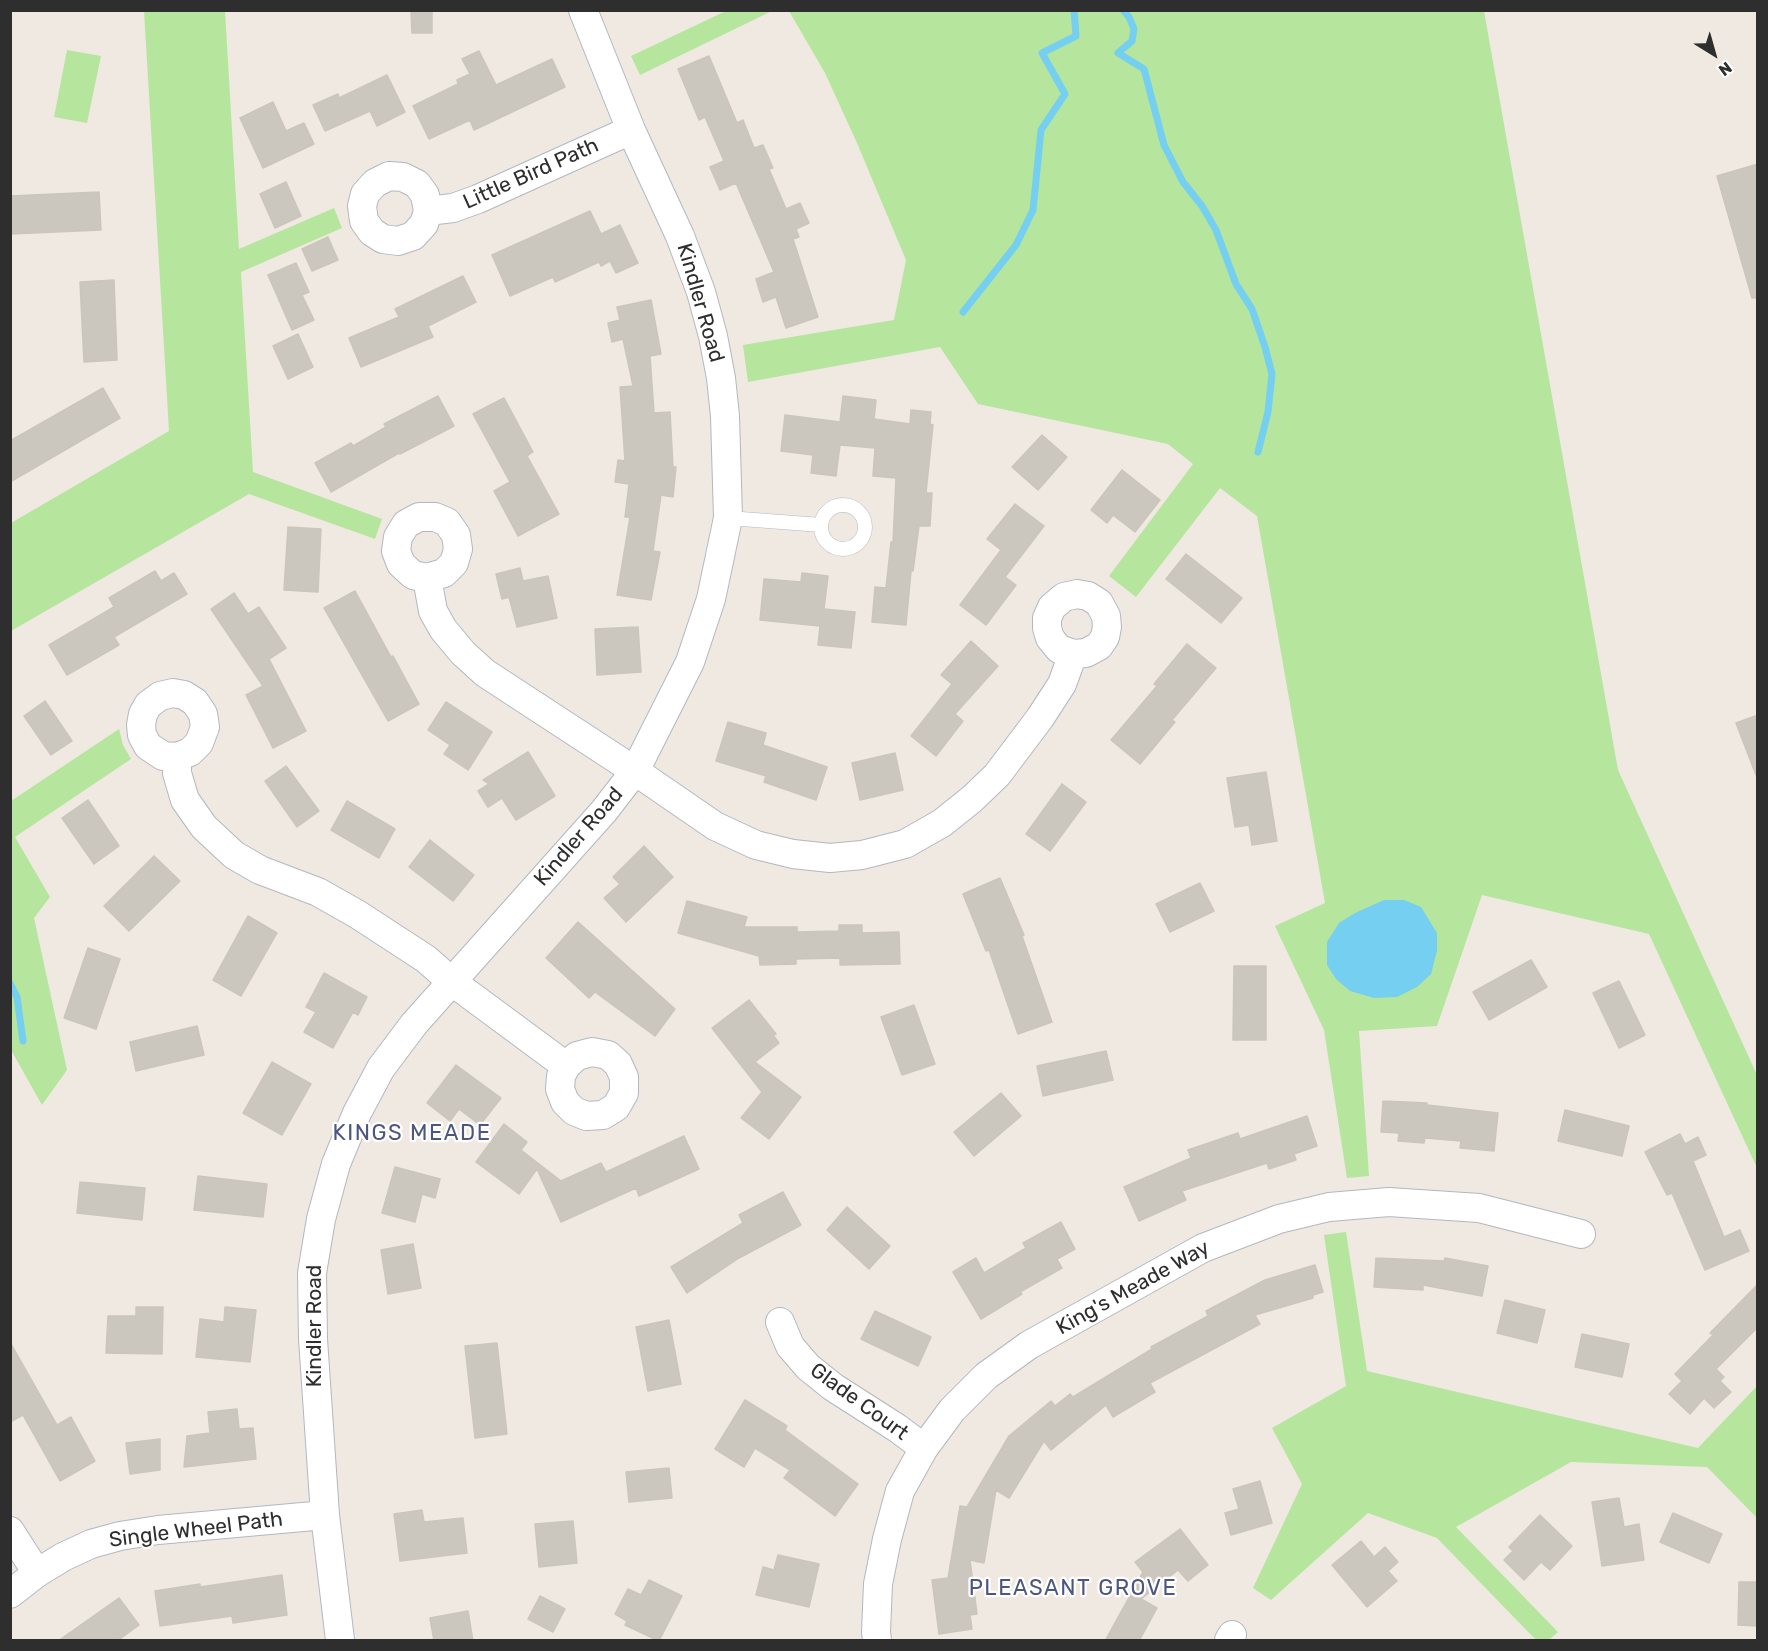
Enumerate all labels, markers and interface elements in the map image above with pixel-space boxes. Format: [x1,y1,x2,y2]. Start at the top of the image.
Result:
north arrow [1684,24,1744,84]
text: N [1715,58,1735,80]
street label: Little Bird Path [459,133,603,215]
street label: Kindler Road [671,241,729,365]
street label: Kindler Road [529,782,629,892]
district label: KINGS MEADE [332,1121,492,1147]
street label: King's Meade Way [1052,1235,1214,1341]
street label: Kindler Road [302,1265,328,1387]
street label: Glade Court [805,1358,913,1446]
street label: Single Wheel Path [108,1507,284,1553]
district label: PLEASANT GROVE [969,1576,1177,1602]

